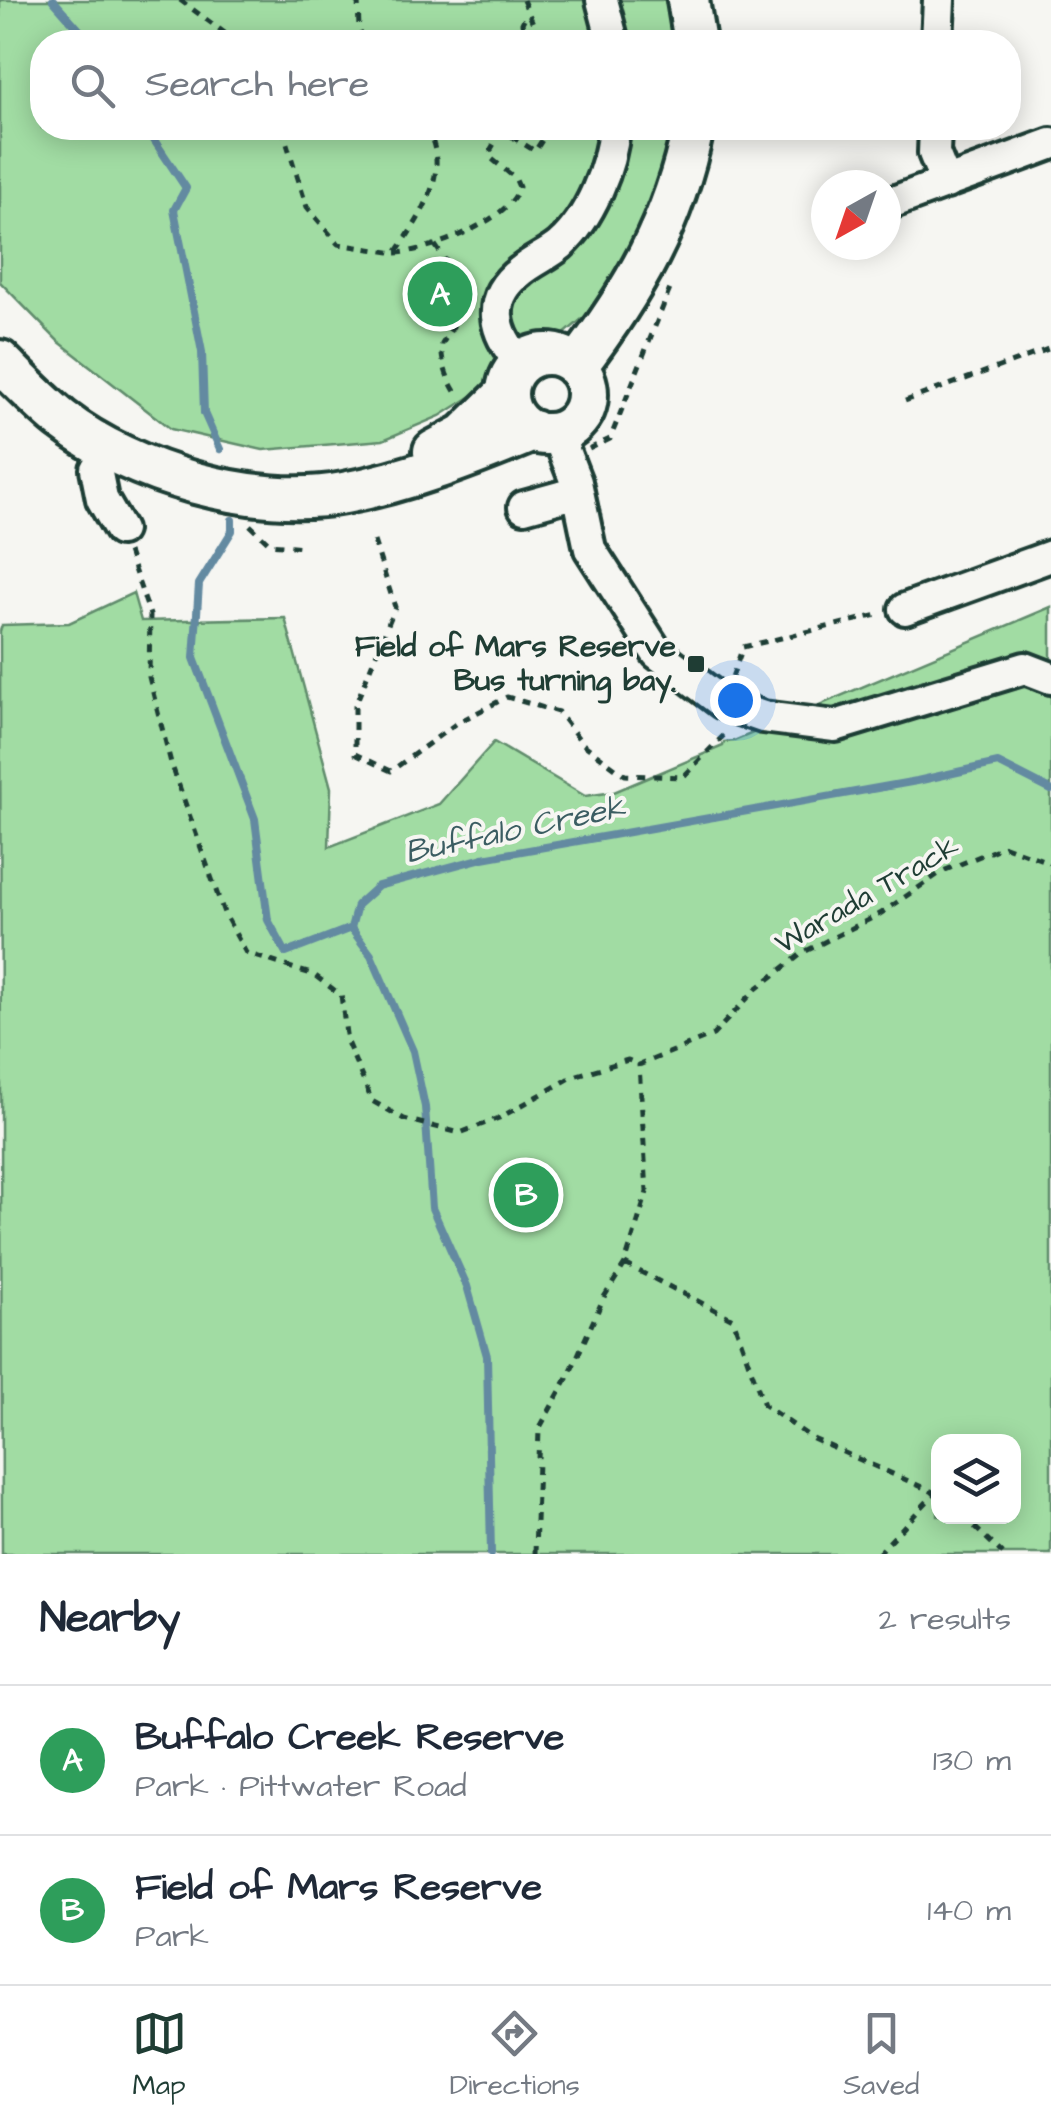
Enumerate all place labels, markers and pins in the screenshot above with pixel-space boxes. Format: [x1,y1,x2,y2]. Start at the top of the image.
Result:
pin: A [408,256,472,332]
place label: Field of Mars Reserve Bus turning bay. [355,626,676,704]
marker: Field of Mars Reserve Bus turning bay. [685,653,707,675]
pin: B [494,1158,558,1232]

